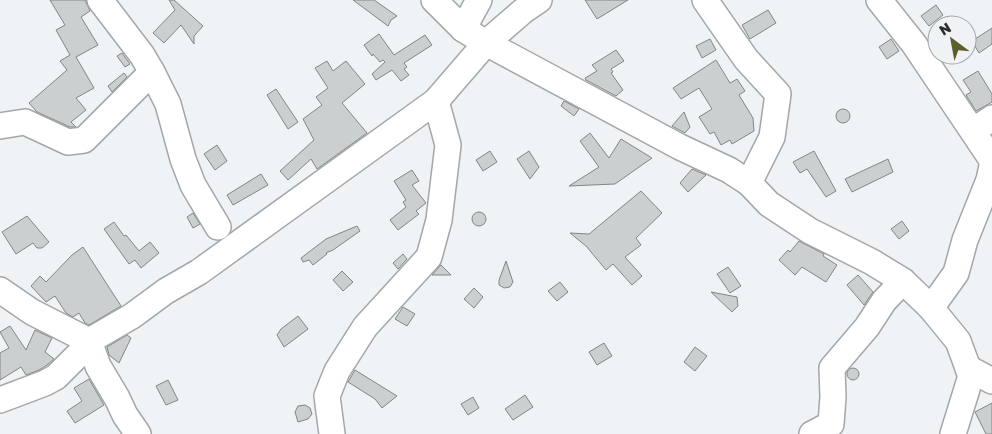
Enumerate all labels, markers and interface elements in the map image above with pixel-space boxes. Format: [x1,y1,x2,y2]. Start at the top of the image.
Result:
north arrow [927,15,977,65]
text: N [936,19,954,39]

